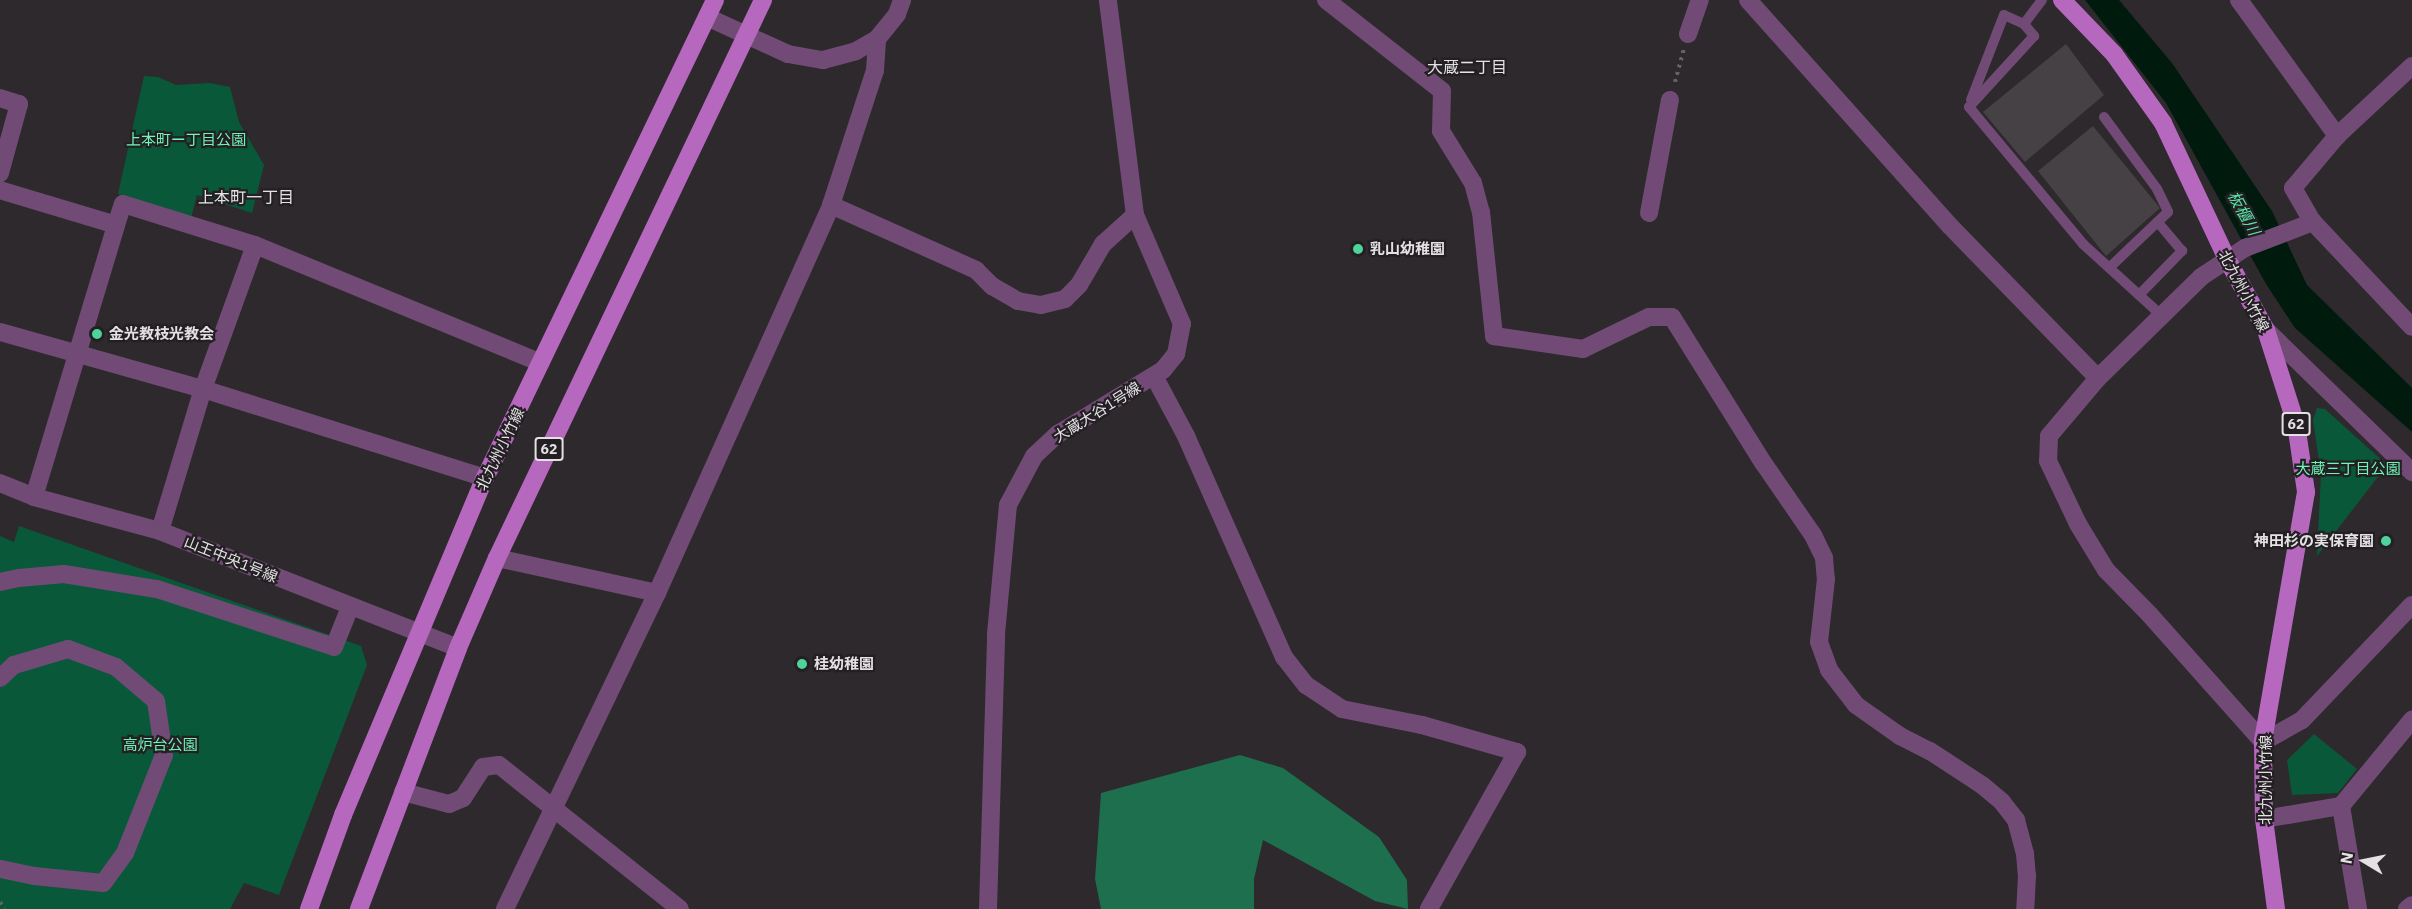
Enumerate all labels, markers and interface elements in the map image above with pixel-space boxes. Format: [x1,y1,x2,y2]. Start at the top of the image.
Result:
district label: 大蔵二丁目 [1427,57,1507,77]
park label: 上本町ー丁目公園 [126,131,246,149]
district label: 上本町一丁目 [198,187,294,207]
water label: 板櫃川 [2224,187,2264,239]
place label: 乳山幼稚園 [1370,240,1445,258]
marker: 乳山幼稚園 [1351,242,1365,256]
street label: 北九州小竹線 [2215,247,2273,335]
place label: 金光教枝光教会 [109,325,214,343]
marker: 金光教枝光教会 [90,327,104,341]
street label: 大蔵大谷1号線 [1050,378,1144,446]
street label: 北九州小竹線 [472,405,528,493]
road number: 62 [2281,413,2311,435]
road number: 62 [534,438,564,460]
park label: 大蔵三丁目公園 [2296,460,2400,478]
street label: 山王中央1号線 [182,532,280,586]
place label: 神田杉の実保育園 [2254,532,2374,550]
marker: 神田杉の実保育園 [2379,534,2393,548]
place label: 桂幼稚園 [814,655,874,673]
marker: 桂幼稚園 [795,657,809,671]
street label: 北九州小竹線 [2257,735,2275,825]
park label: 高炉台公園 [123,736,197,754]
north arrow [2334,831,2394,891]
text: N [2335,850,2357,865]

